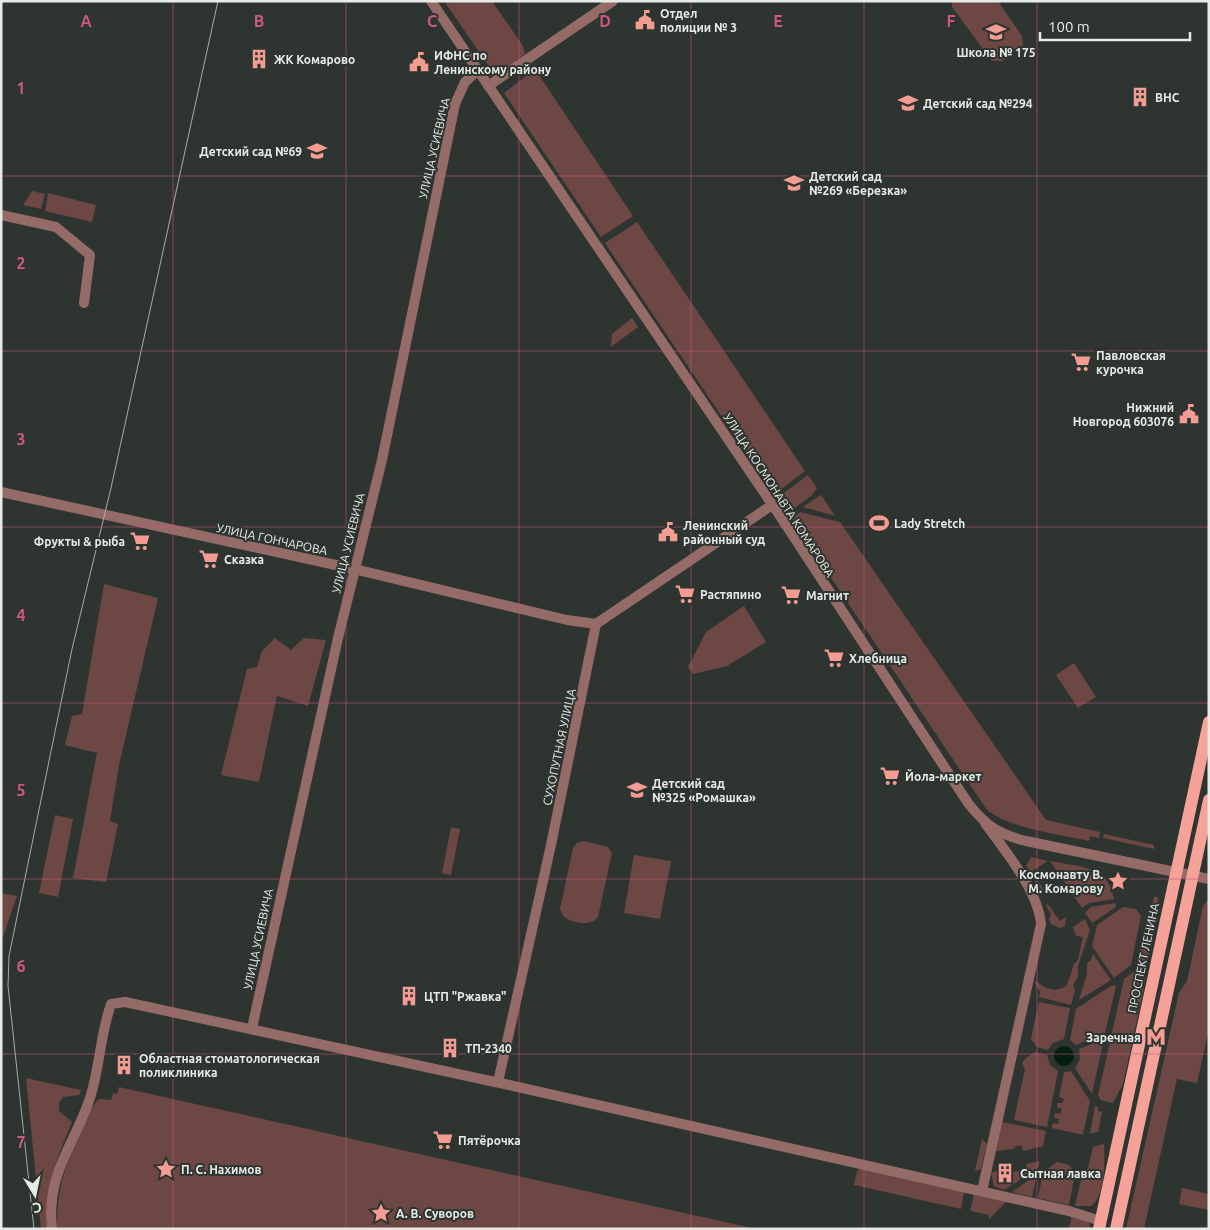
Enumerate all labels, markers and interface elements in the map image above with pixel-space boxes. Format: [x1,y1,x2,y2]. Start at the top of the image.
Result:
place label: Отдел полиции № 3 [660,7,737,34]
public building icon: Отдел полиции № 3 [634,9,656,31]
scale bar [1040,10,1190,42]
text: A [80,12,92,30]
text: B [254,12,264,30]
text: C [427,12,437,30]
text: D [599,12,611,30]
text: E [773,12,783,30]
text: F [947,12,956,30]
text: 100 m [1048,18,1090,35]
school or university icon: Школа № 175 [985,21,1007,43]
place label: Школа № 175 [956,46,1036,59]
building icon: ЖК Комарово [248,48,270,70]
place label: ИФНС по Ленинскому району [434,49,552,76]
public building icon: ИФНС по Ленинскому району [408,51,430,73]
place label: ЖК Комарово [274,53,355,66]
text: 1 [16,79,26,97]
building icon: ВНС [1129,86,1151,108]
place label: ВНС [1155,91,1180,104]
school or university icon: Детский сад №294 [897,92,919,114]
street label: УЛИЦА УСИЕВИЧА [416,96,452,200]
place label: Детский сад №294 [923,97,1033,110]
school or university icon: Детский сад №69 [306,140,328,162]
place label: Детский сад №69 [199,145,302,158]
place label: Детский сад №269 «Березка» [809,170,907,197]
school or university icon: Детский сад №269 «Березка» [783,172,805,194]
text: 2 [16,254,26,272]
place label: Павловская курочка [1096,349,1166,376]
supermarket icon: Павловская курочка [1070,351,1092,373]
place label: Нижний Новгород 603076 [1073,401,1174,428]
public building icon: Нижний Новгород 603076 [1178,403,1200,425]
street label: УЛИЦА КОСМОНАВТА КОМАРОВА [721,411,837,579]
text: 3 [16,430,26,448]
street label: УЛИЦА УСИЕВИЧА [329,491,367,595]
sports icon: Lady Stretch [868,512,890,534]
place label: Lady Stretch [894,517,965,530]
place label: Ленинский районный суд [683,519,765,546]
street label: УЛИЦА ГОНЧАРОВА [215,521,329,557]
public building icon: Ленинский районный суд [657,521,679,543]
supermarket icon: Фрукты & рыба [129,530,151,552]
place label: Фрукты & рыба [34,535,125,548]
supermarket icon: Сказка [198,548,220,570]
place label: Сказка [224,553,264,566]
supermarket icon: Растяпино [674,583,696,605]
supermarket icon: Магнит [780,584,802,606]
place label: Растяпино [700,588,762,601]
place label: Магнит [806,589,849,602]
text: 4 [16,606,26,624]
supermarket icon: Хлебница [823,647,845,669]
place label: Хлебница [849,652,907,665]
street label: СУХОПУТНАЯ УЛИЦА [540,687,578,807]
supermarket icon: Йола-маркет [879,765,901,787]
place label: Йола-маркет [905,769,982,783]
place label: Детский сад №325 «Ромашка» [652,777,756,804]
school or university icon: Детский сад №325 «Ромашка» [626,779,648,801]
text: 5 [16,781,26,799]
place label: Космонавту В. М. Комарову [1019,868,1104,895]
place icon: Космонавту В. М. Комарову [1107,870,1129,892]
street label: УЛИЦА УСИЕВИЧА [241,887,275,991]
street label: ПРОСПЕКТ ЛЕНИНА [1125,902,1161,1014]
text: 6 [16,957,26,975]
building icon: ЦТП "Ржавка" [398,985,420,1007]
place label: ЦТП "Ржавка" [424,990,506,1003]
metro station icon: Заречная [1145,1026,1167,1048]
place label: Заречная [1086,1031,1141,1044]
building icon: ТП-2340 [439,1037,461,1059]
place label: ТП-2340 [465,1042,512,1055]
place label: Областная стоматологическая поликлиника [139,1052,320,1079]
building icon: Областная стоматологическая поликлиника [113,1054,135,1076]
supermarket icon: Пятёрочка [432,1129,454,1151]
text: 7 [16,1133,26,1151]
place label: Пятёрочка [458,1134,521,1147]
place icon: П. С. Нахимов [155,1158,177,1180]
building icon: Сытная лавка [994,1162,1016,1184]
place label: П. С. Нахимов [181,1163,262,1176]
place label: Сытная лавка [1020,1167,1101,1180]
north arrow [10,1170,60,1220]
text: С [31,1199,43,1216]
place icon: А. В. Суворов [370,1202,392,1224]
place label: А. В. Суворов [396,1207,474,1220]

